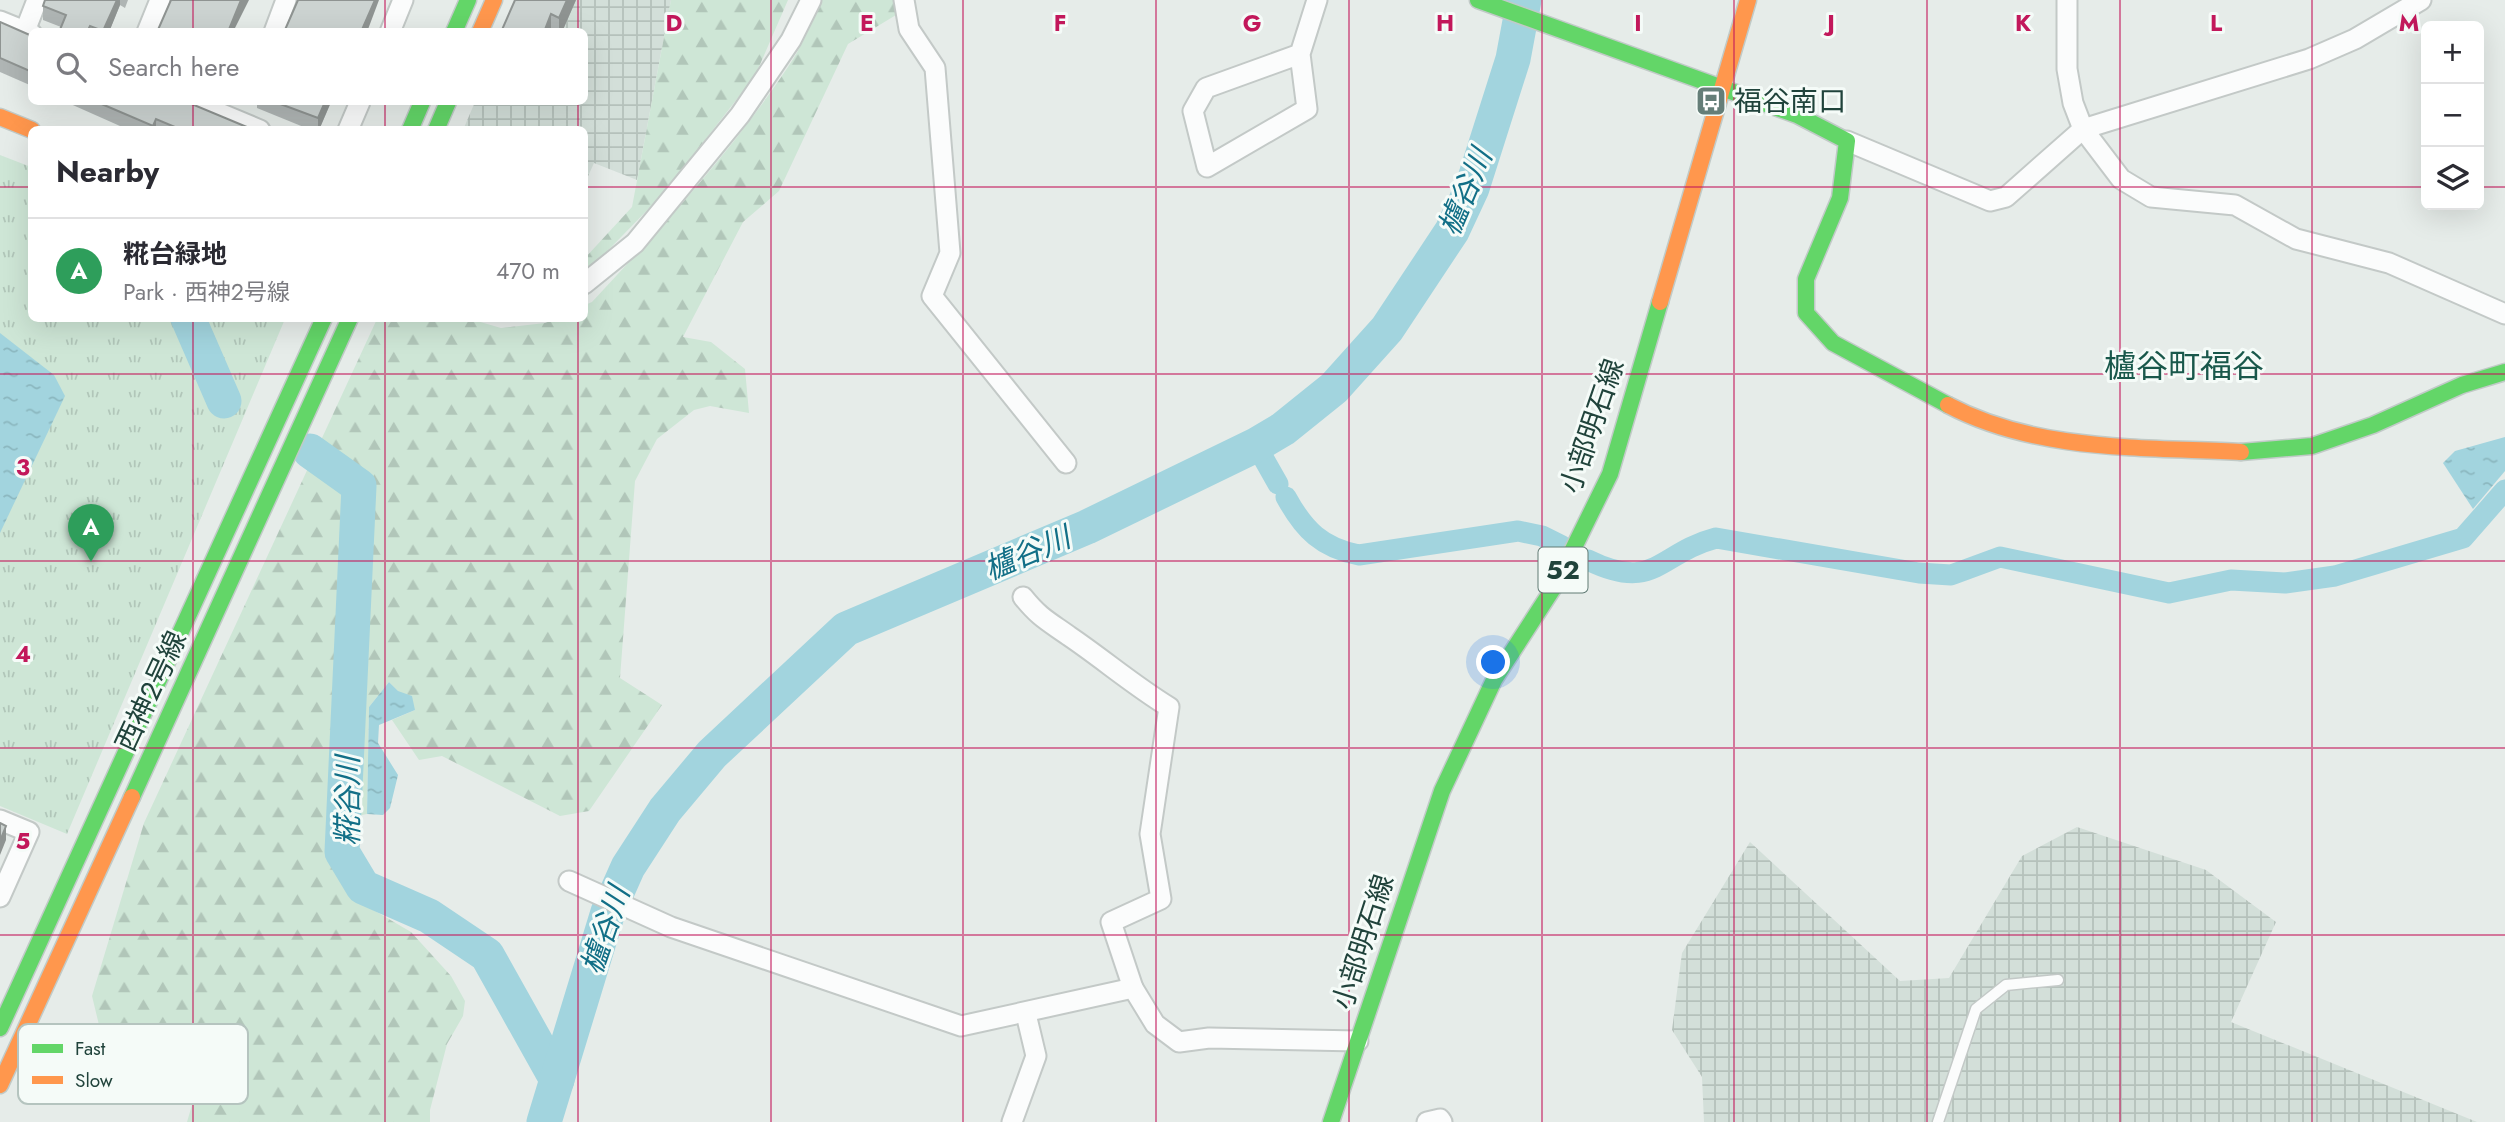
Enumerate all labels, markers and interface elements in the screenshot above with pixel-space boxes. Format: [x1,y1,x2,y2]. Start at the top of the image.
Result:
text: D [666,6,683,40]
text: E [860,6,874,40]
text: F [1054,6,1066,40]
text: G [1243,6,1261,40]
text: H [1436,6,1454,40]
text: I [1634,6,1642,40]
text: J [1823,6,1835,40]
text: K [2015,6,2032,40]
text: L [2210,6,2223,40]
text: M [2399,6,2419,40]
map controls [2421,21,2484,210]
button: + [2421,21,2484,84]
search box [28,28,588,105]
icon: search [52,48,90,86]
text: Search here [108,48,240,86]
place label: 福谷南口 [1734,81,1846,122]
bus stop icon: 福谷南口 [1694,84,1728,118]
button: − [2421,84,2484,147]
water label: 櫨谷川 [1428,139,1504,242]
button: layers [2421,147,2484,210]
text: Nearby [56,150,159,193]
text: 糀台緑地 [123,235,227,273]
text: A [71,254,87,288]
text: 470 m [496,254,560,288]
text: Park · 西神２号線 [123,275,290,309]
district label: 櫨谷町福谷 [2104,343,2264,389]
street label: 小部明石線 [1550,353,1634,499]
text: 3 [16,450,30,484]
pin: A [68,504,114,562]
water label: 櫨谷川 [977,514,1080,590]
road number: 52 [1538,548,1588,592]
street label: 西神２号線 [105,624,197,758]
text: 4 [15,637,31,671]
your location [1476,645,1510,679]
water label: 糀谷川 [326,753,369,846]
text: 5 [16,824,30,858]
street label: 小部明石線 [1322,869,1404,1015]
water label: 櫨谷川 [570,878,641,980]
legend [18,1024,248,1104]
text: Fast [75,1035,106,1062]
text: Slow [75,1067,113,1094]

